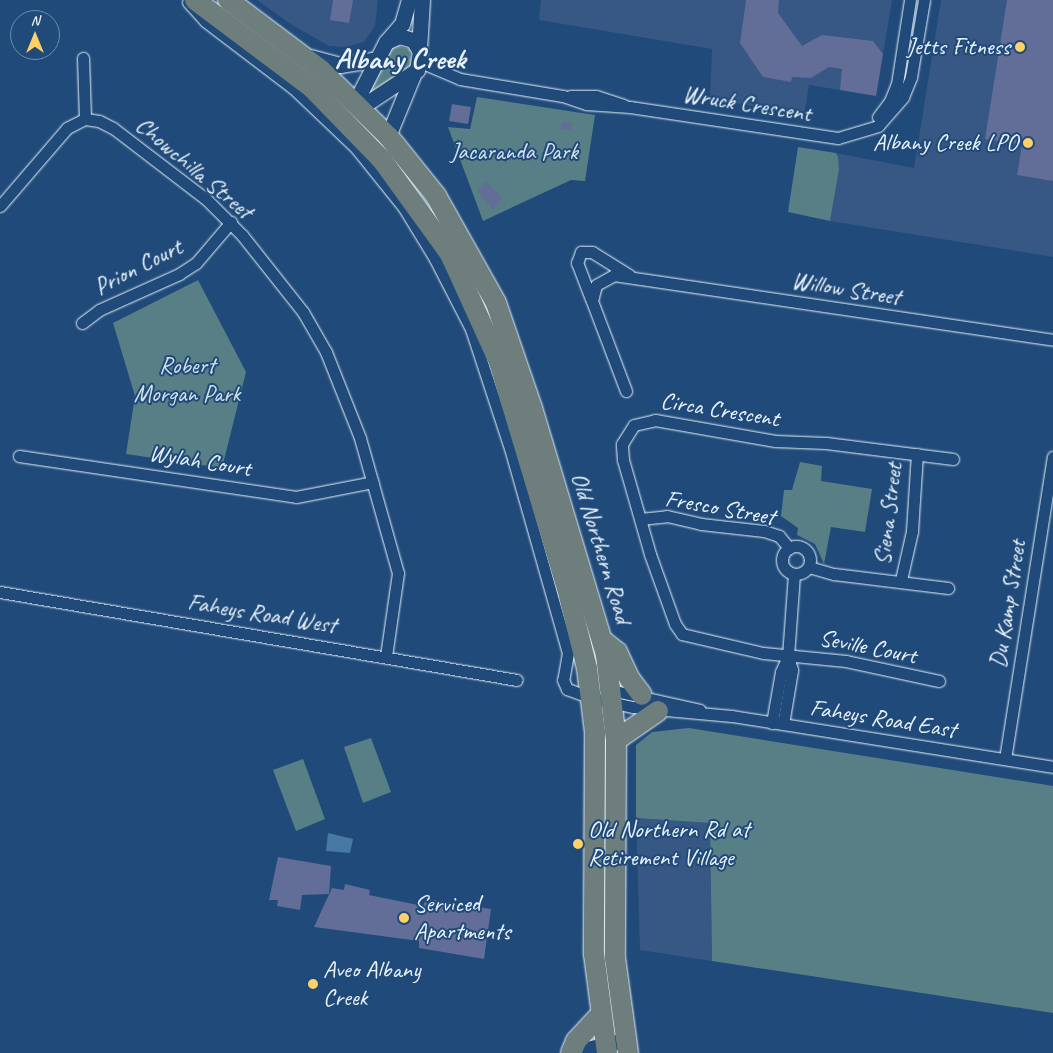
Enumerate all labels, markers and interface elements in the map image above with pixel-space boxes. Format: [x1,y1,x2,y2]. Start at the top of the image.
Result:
north arrow [10,10,60,60]
text: N [31,12,39,29]
place label: Jetts Fitness [907,33,1010,61]
marker: Jetts Fitness [1014,41,1026,53]
district label: Albany Creek [335,42,465,76]
street label: Wruck Crescent [681,80,813,128]
street label: Chowchilla Street [130,111,258,225]
place label: Albany Creek LPO [873,129,1018,157]
marker: Albany Creek LPO [1022,137,1034,149]
park label: Jacaranda Park [450,138,578,166]
street label: Prion Court [89,233,187,301]
street label: Willow Street [790,266,902,312]
park label: Robert Morgan Park [133,352,241,408]
street label: Circa Crescent [659,386,781,434]
street label: Wylah Court [147,439,253,483]
street label: Siena Street [867,461,909,567]
street label: Old Northern Road [565,470,637,626]
street label: Fresco Street [663,484,777,532]
street label: Du Kamp Street [984,537,1032,671]
street label: Faheys Road West [186,588,338,640]
street label: Seville Court [817,623,919,671]
street label: Faheys Road East [808,693,958,745]
place label: Old Northern Rd at Retirement Village [588,816,749,872]
marker: Old Northern Rd at Retirement Village [572,838,584,850]
place label: Serviced Apartments [414,890,510,946]
marker: Serviced Apartments [398,912,410,924]
place label: Aveo Albany Creek [323,956,421,1012]
marker: Aveo Albany Creek [307,978,319,990]

